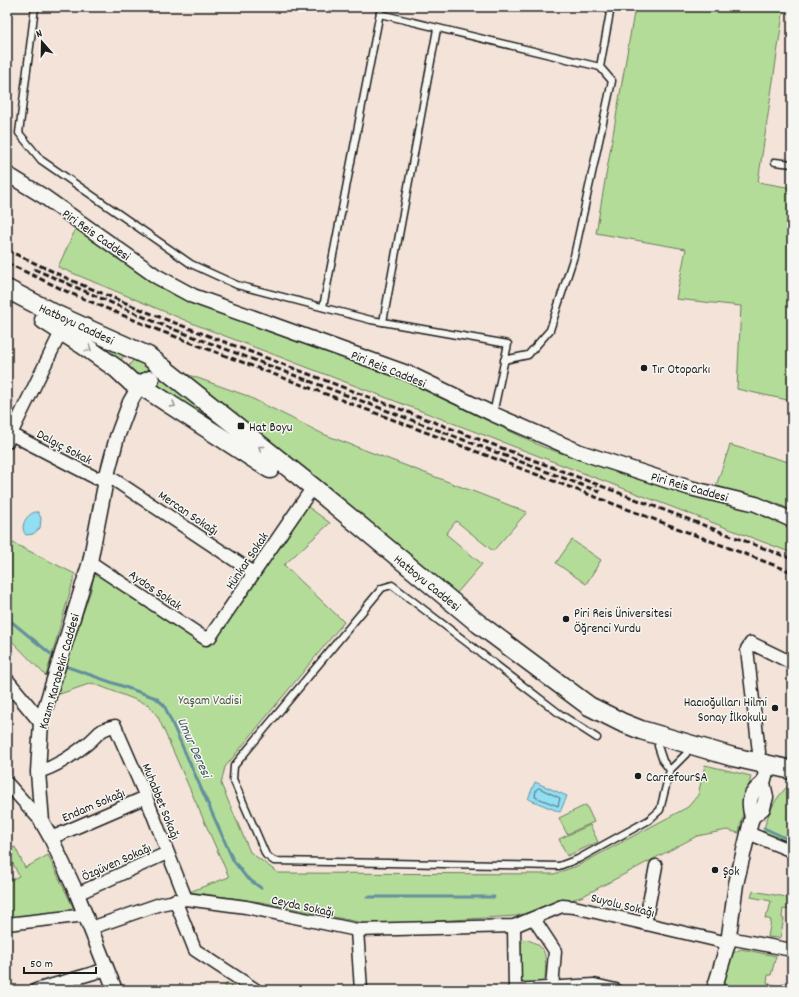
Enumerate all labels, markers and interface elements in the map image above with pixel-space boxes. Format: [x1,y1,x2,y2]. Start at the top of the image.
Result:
north arrow [22,22,62,62]
text: N [34,26,45,43]
street label: Piri Reis Caddesi [57,205,134,267]
street label: Hatboyu Caddesi [35,300,117,351]
one-way arrow [84,344,91,351]
street label: Piri Reis Caddesi [348,347,429,394]
place label: Tır Otoparkı [652,361,710,380]
marker: Tır Otoparkı [639,363,649,373]
one-way arrow [169,401,176,408]
place label: Hat Boyu [249,419,292,438]
marker: Hat Boyu [236,421,246,431]
street label: Dalgıç Sokak [33,426,95,471]
one-way arrow [259,445,266,452]
street label: Piri Reis Caddesi [648,468,731,509]
street label: Mercan Sokağı [153,487,222,541]
street label: Hünkar Sokak [222,529,274,594]
street label: Hatboyu Caddesi [389,551,464,617]
street label: Aydos Sokak [124,566,185,616]
place label: Piri Reis Üniversitesi Öğrenci Yurdu [574,605,672,639]
street label: Kazım Karabekir Caddesi [35,611,86,732]
marker: Piri Reis Üniversitesi Öğrenci Yurdu [561,614,571,624]
park label: Yaşam Vadisi [178,692,242,711]
place label: Hacıoğulları Hilmi Sonay İlkokulu [684,694,768,728]
marker: Hacıoğulları Hilmi Sonay İlkokulu [770,703,780,713]
water label: Umur Deresi [171,715,216,783]
street label: Muhabbet Sokağı [136,761,184,843]
place label: CarrefourSA [646,769,708,788]
marker: CarrefourSA [633,771,643,781]
street label: Endam Sokağı [59,784,129,828]
street label: Özgüven Sokağı [79,839,155,887]
place label: Şok [723,863,739,882]
marker: Şok [710,865,720,875]
street label: Suyolu Sokağı [589,889,656,924]
street label: Ceyda Sokağı [269,892,336,923]
scale bar [24,949,96,975]
text: 50 m [30,956,53,973]

